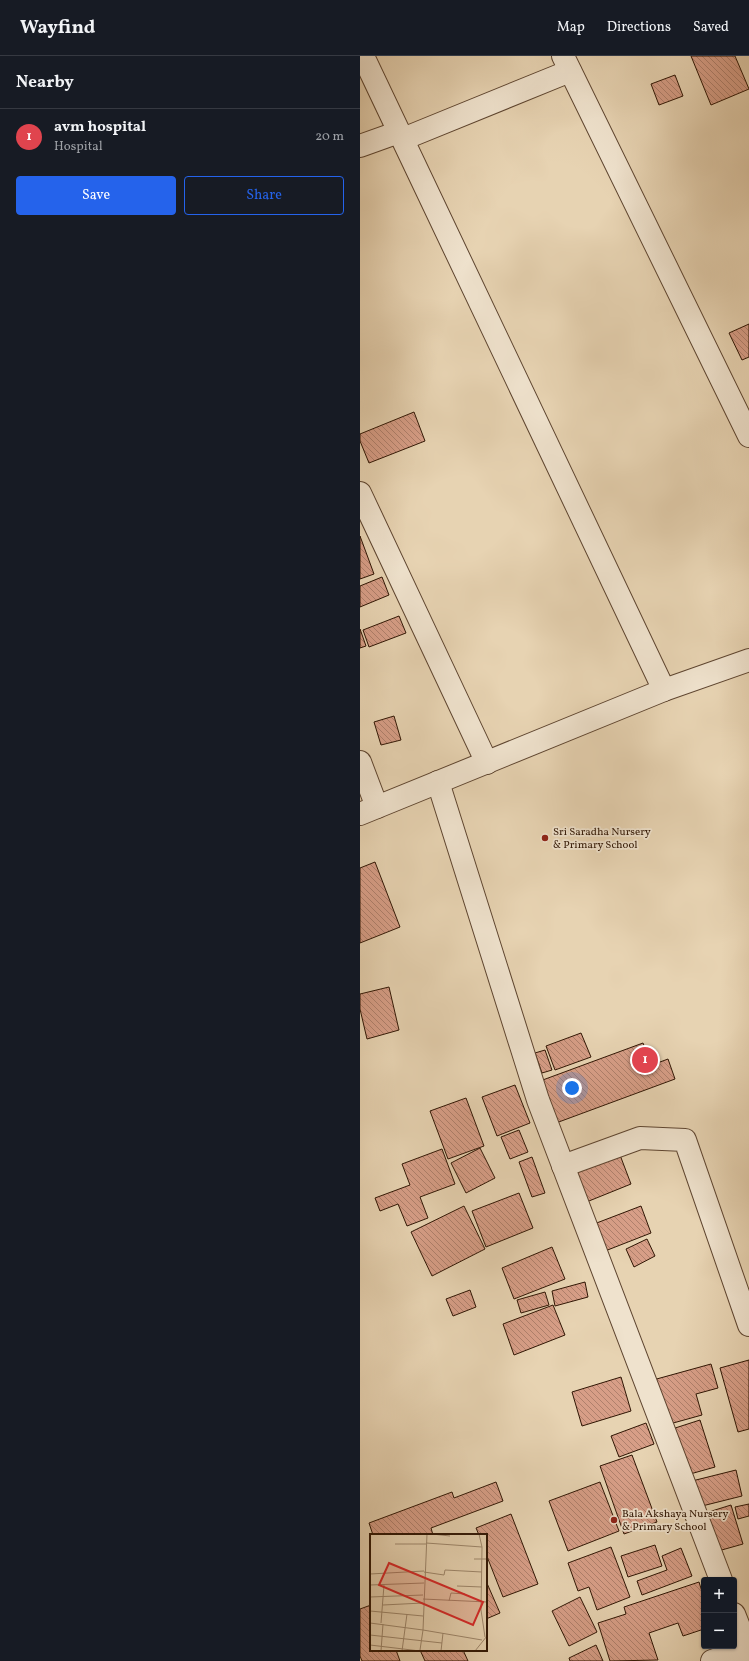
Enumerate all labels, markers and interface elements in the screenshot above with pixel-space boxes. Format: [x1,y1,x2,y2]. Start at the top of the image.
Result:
text: Wayfind [20,15,95,41]
text: Map [557,18,585,37]
text: Directions [607,18,671,37]
text: Saved [693,18,729,37]
text: Nearby [16,71,74,94]
text: avm hospital [54,117,146,138]
text: 1 [26,128,32,146]
text: 20 m [315,128,344,146]
text: Hospital [54,138,103,156]
button: Save [16,176,176,215]
button: Share [184,176,344,215]
place label: Sri Saradha Nursery & Primary School [553,825,651,853]
marker: Sri Saradha Nursery & Primary School [540,833,550,843]
pin: 1 [632,1045,658,1075]
your location [562,1078,582,1098]
place label: Bala Akshaya Nursery & Primary School [622,1507,729,1535]
marker: Bala Akshaya Nursery & Primary School [609,1515,619,1525]
inset map [370,1534,487,1651]
map controls [701,1577,737,1649]
button: + [701,1577,737,1613]
button: − [701,1613,737,1649]

